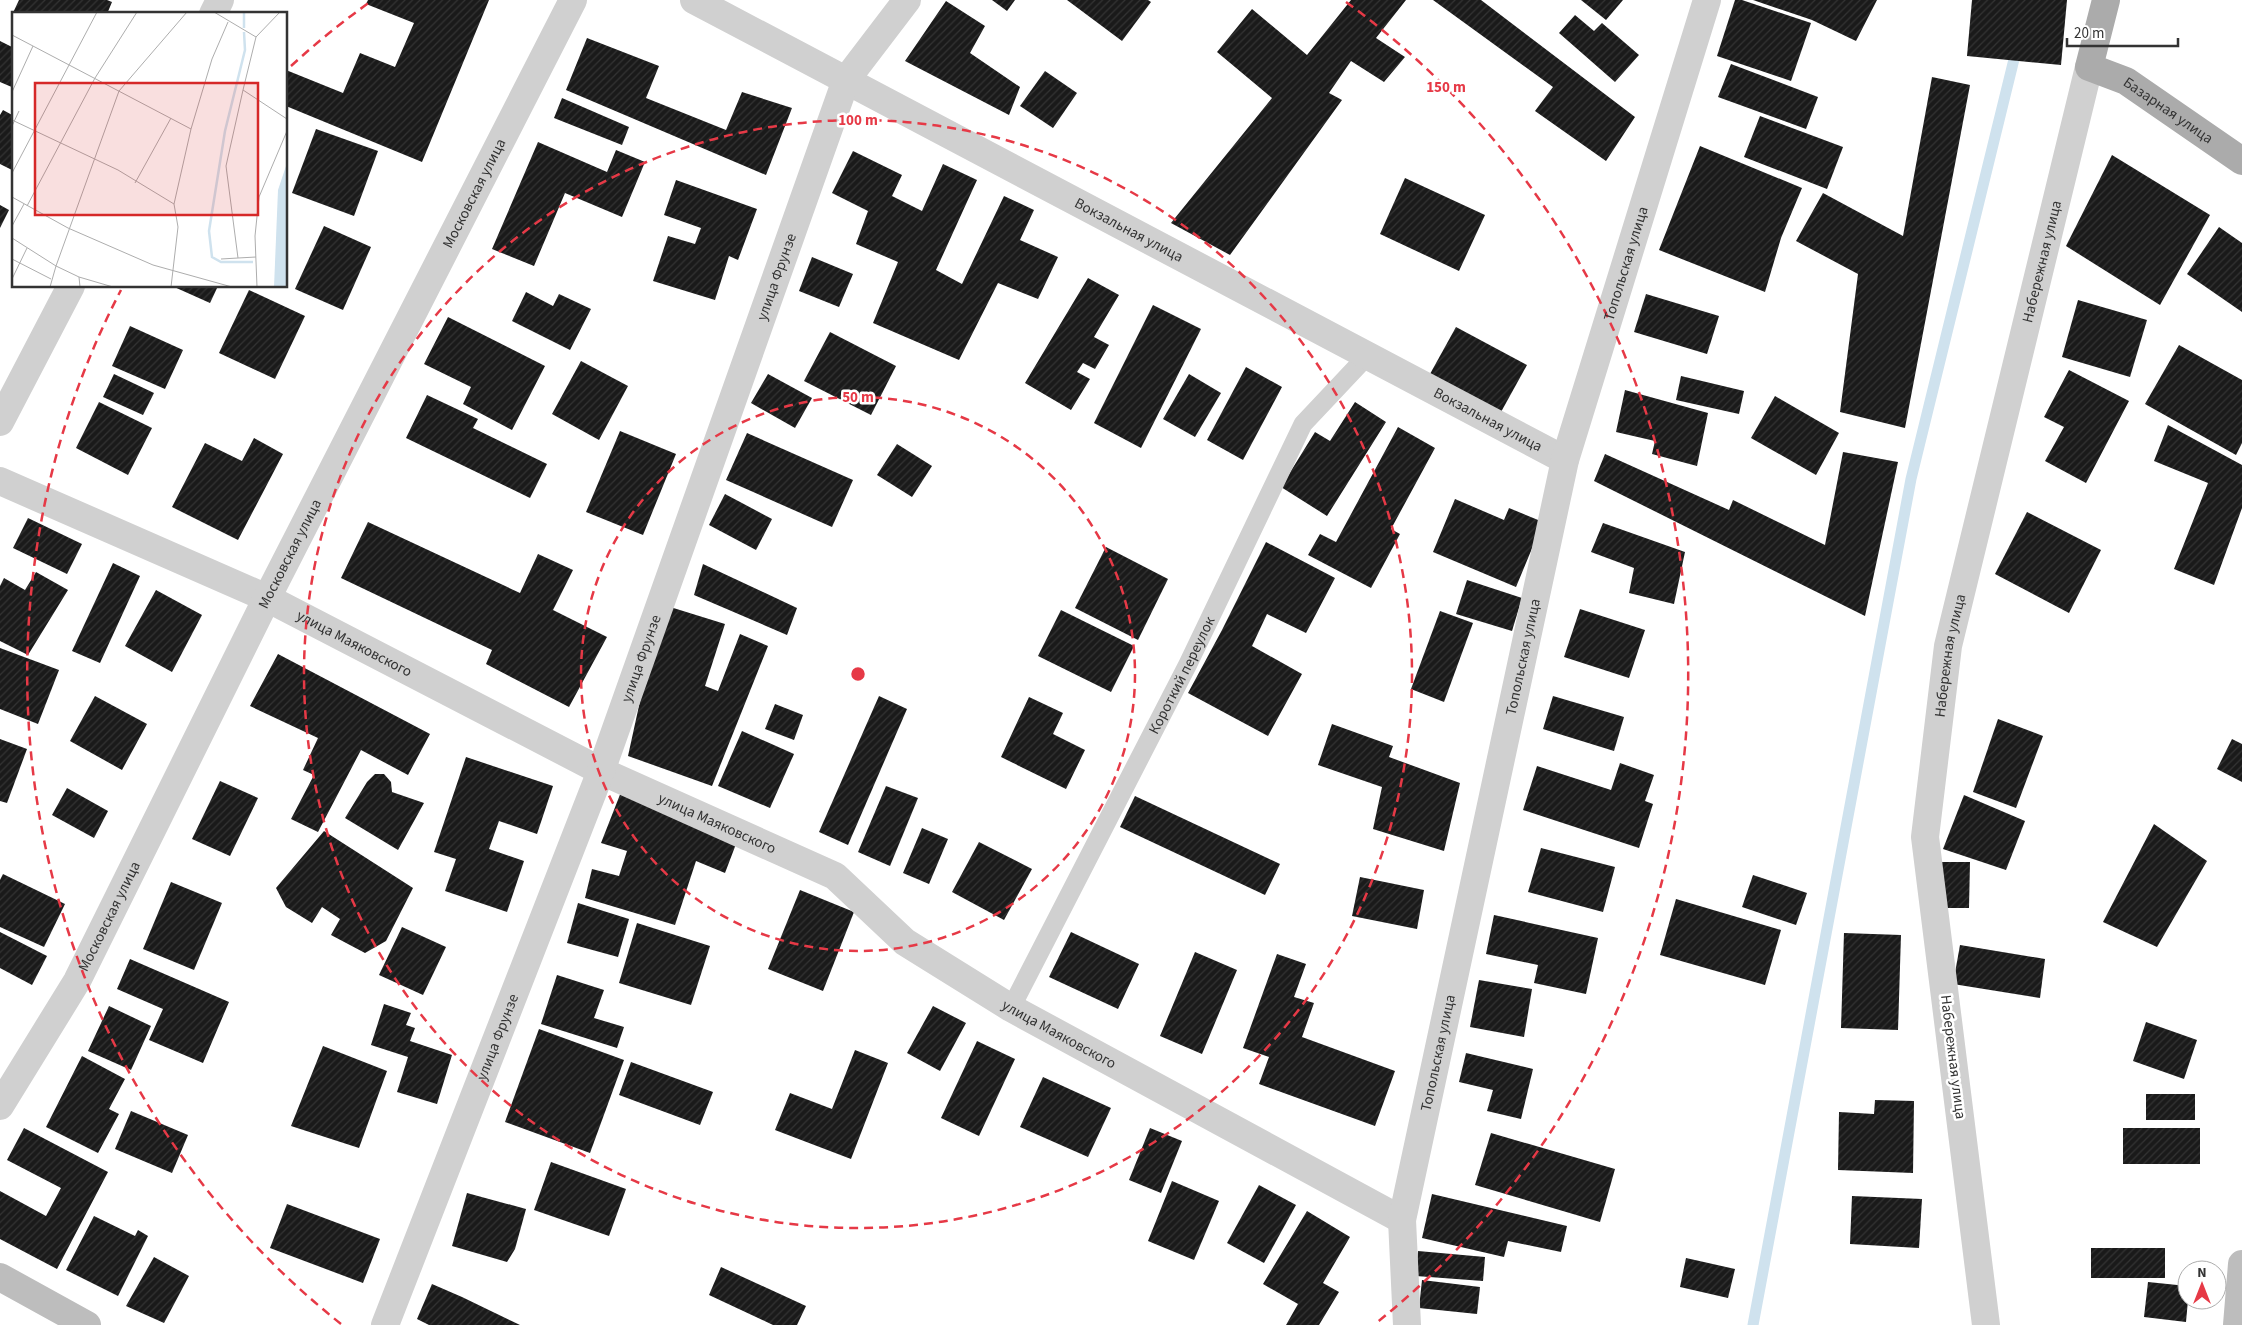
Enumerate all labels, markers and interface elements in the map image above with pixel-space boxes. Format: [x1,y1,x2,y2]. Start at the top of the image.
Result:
inset map [12,12,288,288]
scale bar [2067,15,2178,47]
text: 20 m [2074,23,2104,44]
street label: Базарная улица [2119,72,2217,149]
text: 150 m [1426,77,1466,98]
text: 100 m [838,110,878,131]
street label: Московская улица [437,135,511,252]
street label: Вокзальная улица [1071,192,1187,267]
street label: Набережная улица [2017,198,2067,325]
street label: Топольская улица [1598,204,1653,323]
street label: улица Фрунзе [751,230,801,323]
street label: Вокзальная улица [1430,382,1546,457]
text: 50 m [842,387,874,408]
street label: Московская улица [253,495,326,612]
street label: Набережная улица [1929,592,1971,718]
street label: Топольская улица [1500,597,1545,717]
street label: улица Маяковского [293,605,416,682]
street label: улица Фрунзе [616,612,666,705]
street label: Короткий переулок [1143,612,1220,738]
centre of rings [849,665,867,683]
street label: улица Маяковского [655,787,780,859]
street label: Московская улица [73,858,145,975]
street label: улица Фрунзе [471,991,524,1083]
street label: Топольская улица [1415,993,1461,1113]
street label: улица Маяковского [998,994,1120,1074]
street label: Набережная улица [1935,994,1971,1120]
north arrow [2177,1260,2227,1310]
text: N [2197,1263,2207,1283]

